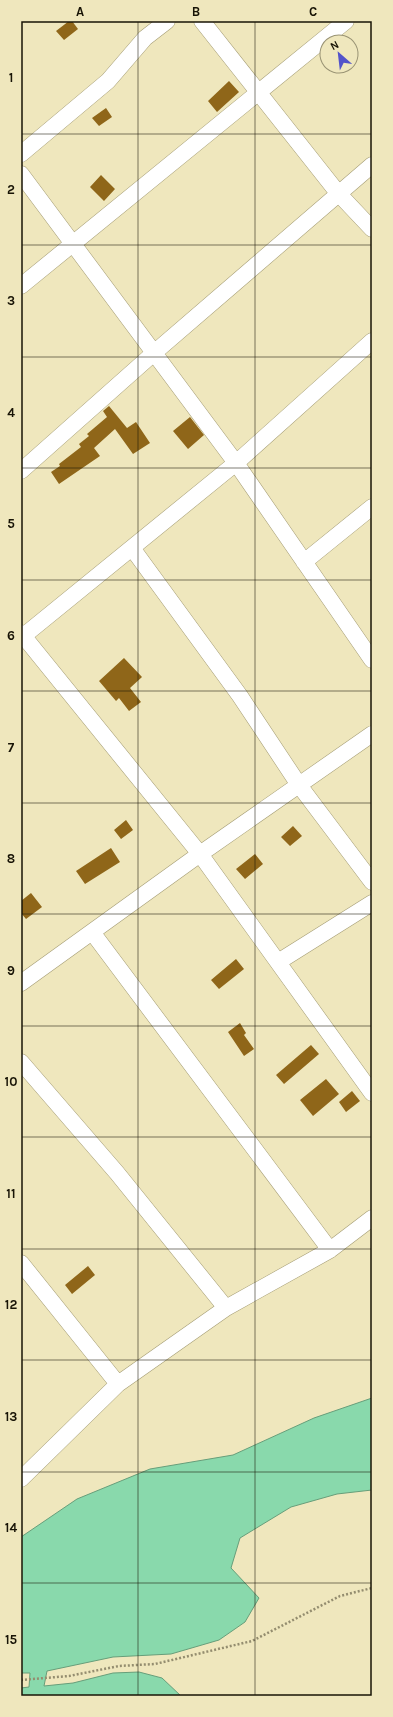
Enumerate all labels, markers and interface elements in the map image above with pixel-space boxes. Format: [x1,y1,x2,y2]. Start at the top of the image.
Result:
text: A [76,4,84,19]
text: B [192,4,200,19]
text: C [309,4,317,19]
north arrow [319,34,359,74]
text: N [328,38,341,53]
text: 1 [9,70,13,85]
text: 2 [7,182,15,197]
text: 3 [7,293,15,308]
text: 4 [7,405,15,420]
text: 5 [7,516,15,531]
text: 6 [7,628,15,643]
text: 7 [8,740,15,755]
text: 8 [7,851,15,866]
text: 9 [7,963,15,978]
text: 10 [5,1074,17,1089]
text: 11 [6,1186,16,1201]
text: 12 [5,1297,17,1312]
text: 13 [5,1409,17,1424]
text: 14 [5,1520,17,1535]
text: 15 [5,1632,18,1647]

